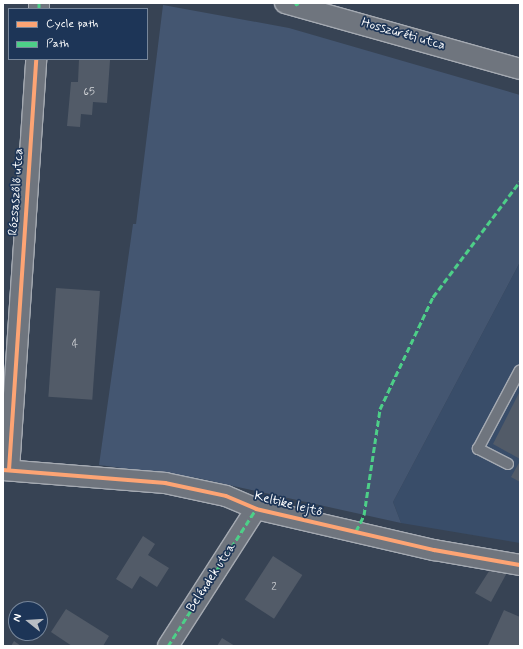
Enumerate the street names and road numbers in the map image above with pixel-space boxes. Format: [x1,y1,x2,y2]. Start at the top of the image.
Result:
street label: Hosszúréti utca [359,16,447,54]
street label: Rózsaszőlő utca [6,148,28,236]
street label: Keltike lejtő [252,489,324,521]
street label: Beléndek utca [184,541,240,615]

